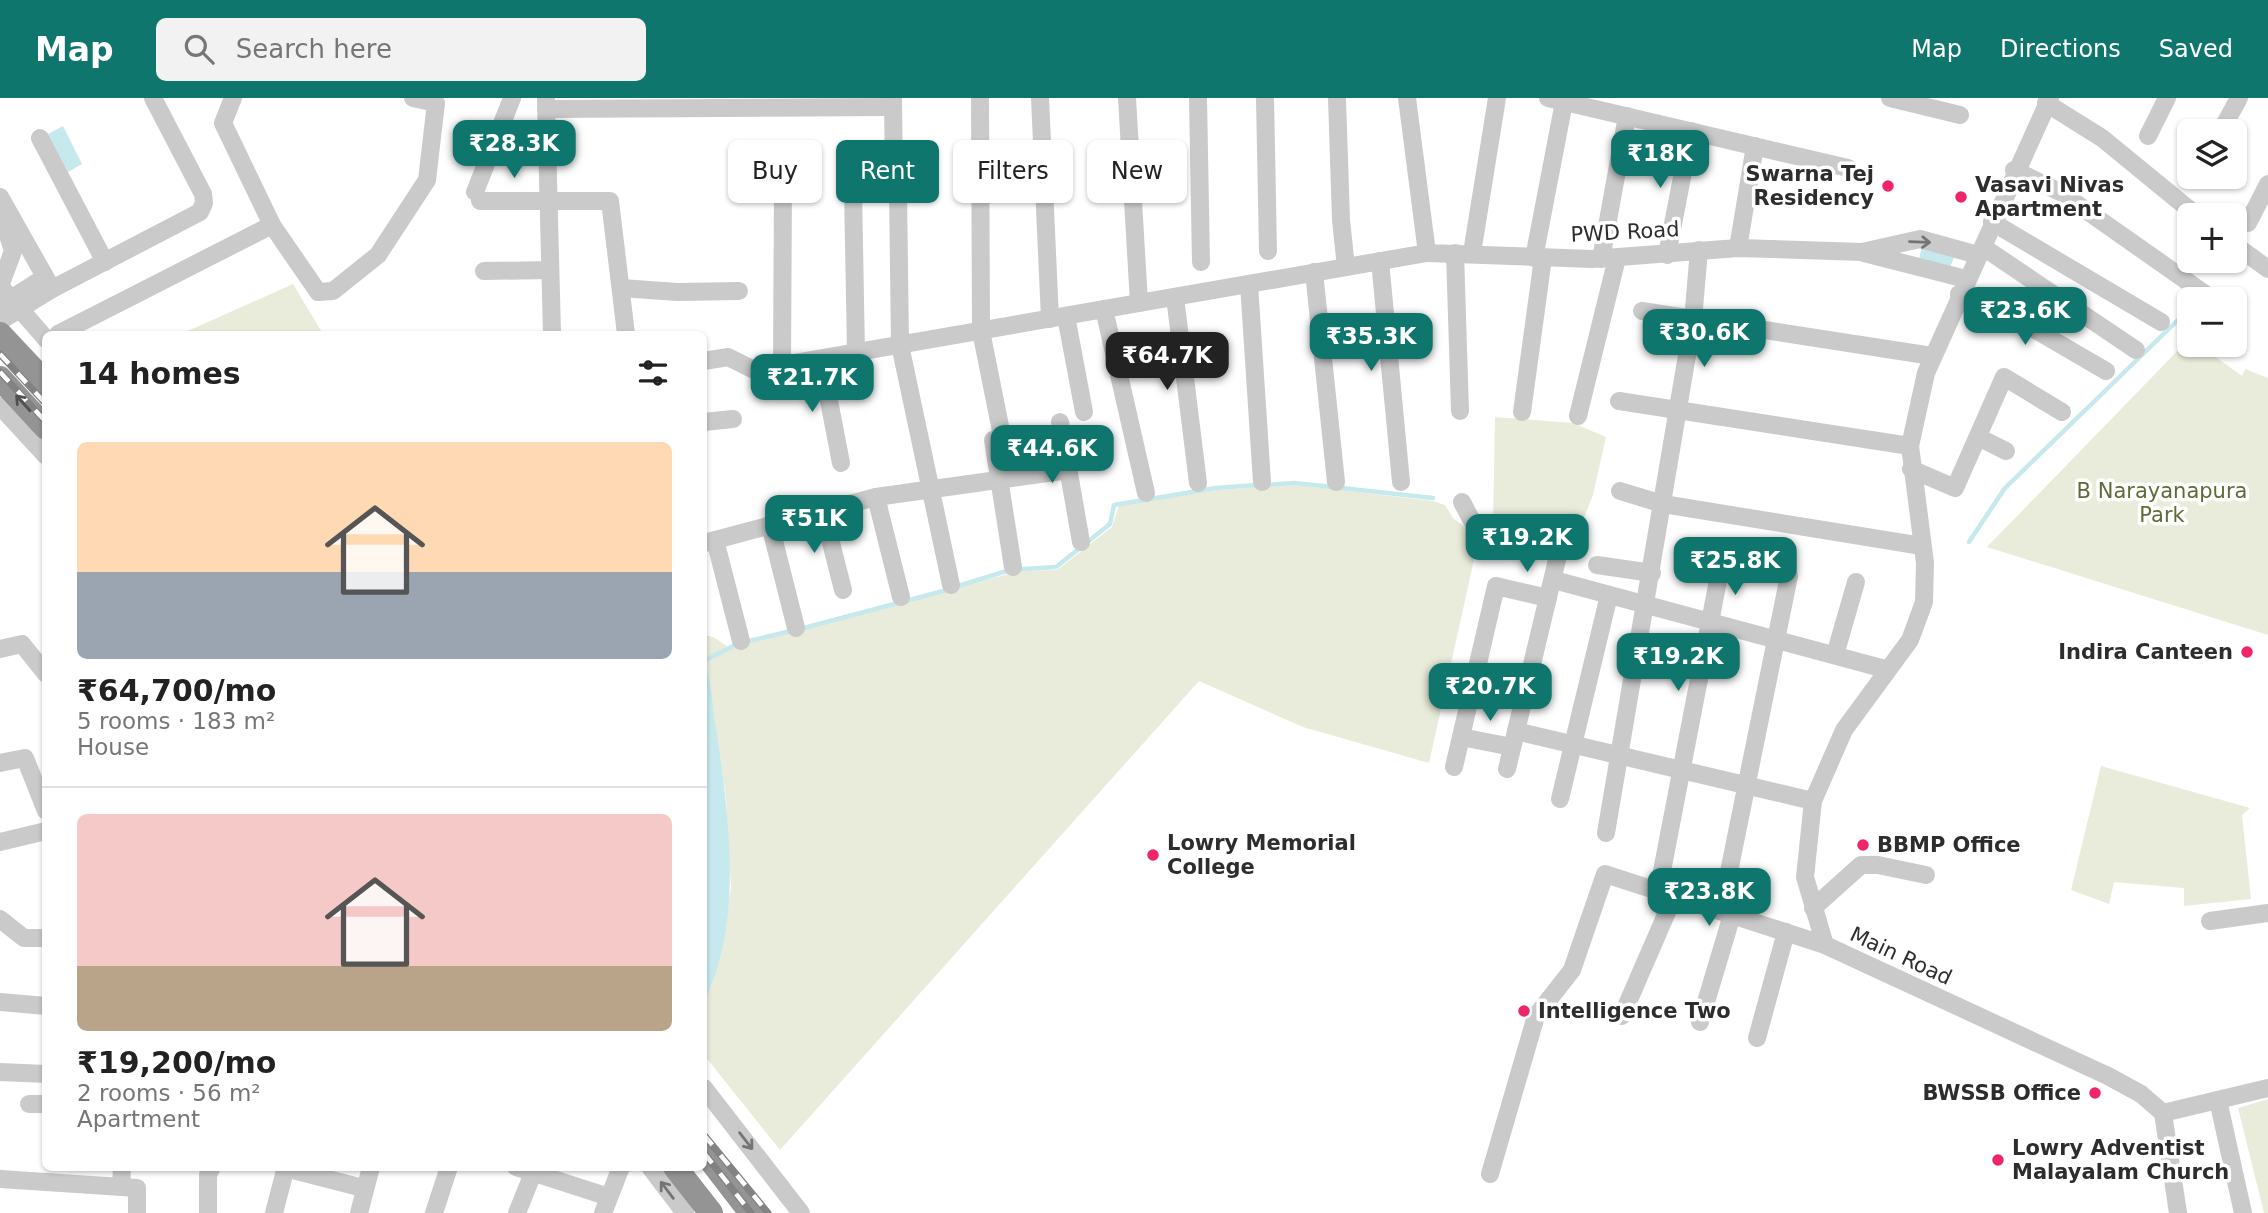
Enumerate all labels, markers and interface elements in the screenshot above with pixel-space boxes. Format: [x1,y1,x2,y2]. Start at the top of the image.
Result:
search box [156,18,646,81]
text: Map [35,30,114,69]
icon: search [180,30,218,68]
text: Search here [236,34,392,64]
text: Map [1911,35,1962,63]
text: Directions [2000,35,2121,63]
text: Saved [2159,35,2233,63]
map controls [2177,119,2247,357]
button: layers [2177,119,2247,189]
pin: ₹28.3K [457,120,571,180]
text: ₹28.3K [469,130,559,156]
pin: ₹18K [1619,130,1701,190]
chip: Buy [728,140,822,203]
chip: Rent [836,140,939,203]
chip: Filters [953,140,1073,203]
chip: New [1087,140,1187,203]
text: ₹18K [1627,140,1693,166]
place label: Swarna Tej Residency [1746,162,1874,210]
place label: Vasavi Nivas Apartment [1975,173,2124,221]
marker: Swarna Tej Residency [1880,178,1896,194]
marker: Vasavi Nivas Apartment [1953,189,1969,205]
button: + [2177,203,2247,273]
street label: PWD Road [1570,217,1680,247]
one-way arrow [1908,235,1931,248]
button: − [2177,287,2247,357]
pin: ₹23.6K [1968,288,2082,347]
text: ₹23.6K [1980,297,2070,323]
pin: ₹30.6K [1647,310,1761,369]
pin: ₹35.3K [1314,314,1428,373]
text: ₹30.6K [1659,319,1749,345]
text: ₹35.3K [1326,323,1416,349]
pin: ₹64.7K [1110,332,1224,392]
text: ₹64.7K [1122,342,1212,368]
icon: filters [634,354,672,392]
pin: ₹21.7K [755,354,869,414]
text: 14 homes [77,356,241,391]
text: ₹21.7K [767,364,857,390]
one-way arrow [14,395,31,412]
pin: ₹44.6K [995,426,1109,485]
text: ₹44.6K [1007,435,1097,461]
park label: B Narayanapura Park [2077,479,2247,527]
icon: home [312,487,438,613]
pin: ₹51K [773,496,855,555]
text: ₹51K [781,505,847,531]
pin: ₹19.2K [1470,514,1584,574]
text: ₹19.2K [1482,524,1572,550]
pin: ₹25.8K [1678,538,1792,597]
text: ₹25.8K [1690,547,1780,573]
pin: ₹19.2K [1621,634,1735,693]
place label: Indira Canteen [2058,640,2233,664]
text: ₹19.2K [1633,643,1723,669]
marker: Indira Canteen [2239,644,2255,660]
pin: ₹20.7K [1433,664,1547,723]
text: ₹64,700/mo [77,673,276,708]
text: ₹20.7K [1445,673,1535,699]
text: 5 rooms · 183 m² [77,708,275,734]
text: House [77,734,149,760]
place label: Lowry Memorial College [1167,831,1356,879]
place label: BBMP Office [1877,833,2021,857]
marker: BBMP Office [1855,837,1871,853]
marker: Lowry Memorial College [1145,847,1161,863]
icon: home [312,859,438,985]
pin: ₹23.8K [1652,868,1766,928]
text: ₹23.8K [1664,878,1754,904]
street label: Main Road [1846,922,1956,990]
place label: Intelligence Two [1538,999,1731,1023]
marker: Intelligence Two [1516,1003,1532,1019]
text: ₹19,200/mo [77,1045,276,1080]
text: 2 rooms · 56 m² [77,1080,261,1106]
place label: BWSSB Office [1922,1081,2081,1105]
marker: BWSSB Office [2087,1085,2103,1101]
text: Apartment [77,1106,200,1132]
one-way arrow [738,1132,753,1150]
place label: Lowry Adventist Malayalam Church [2012,1136,2229,1184]
marker: Lowry Adventist Malayalam Church [1990,1152,2006,1168]
one-way arrow [660,1181,675,1200]

